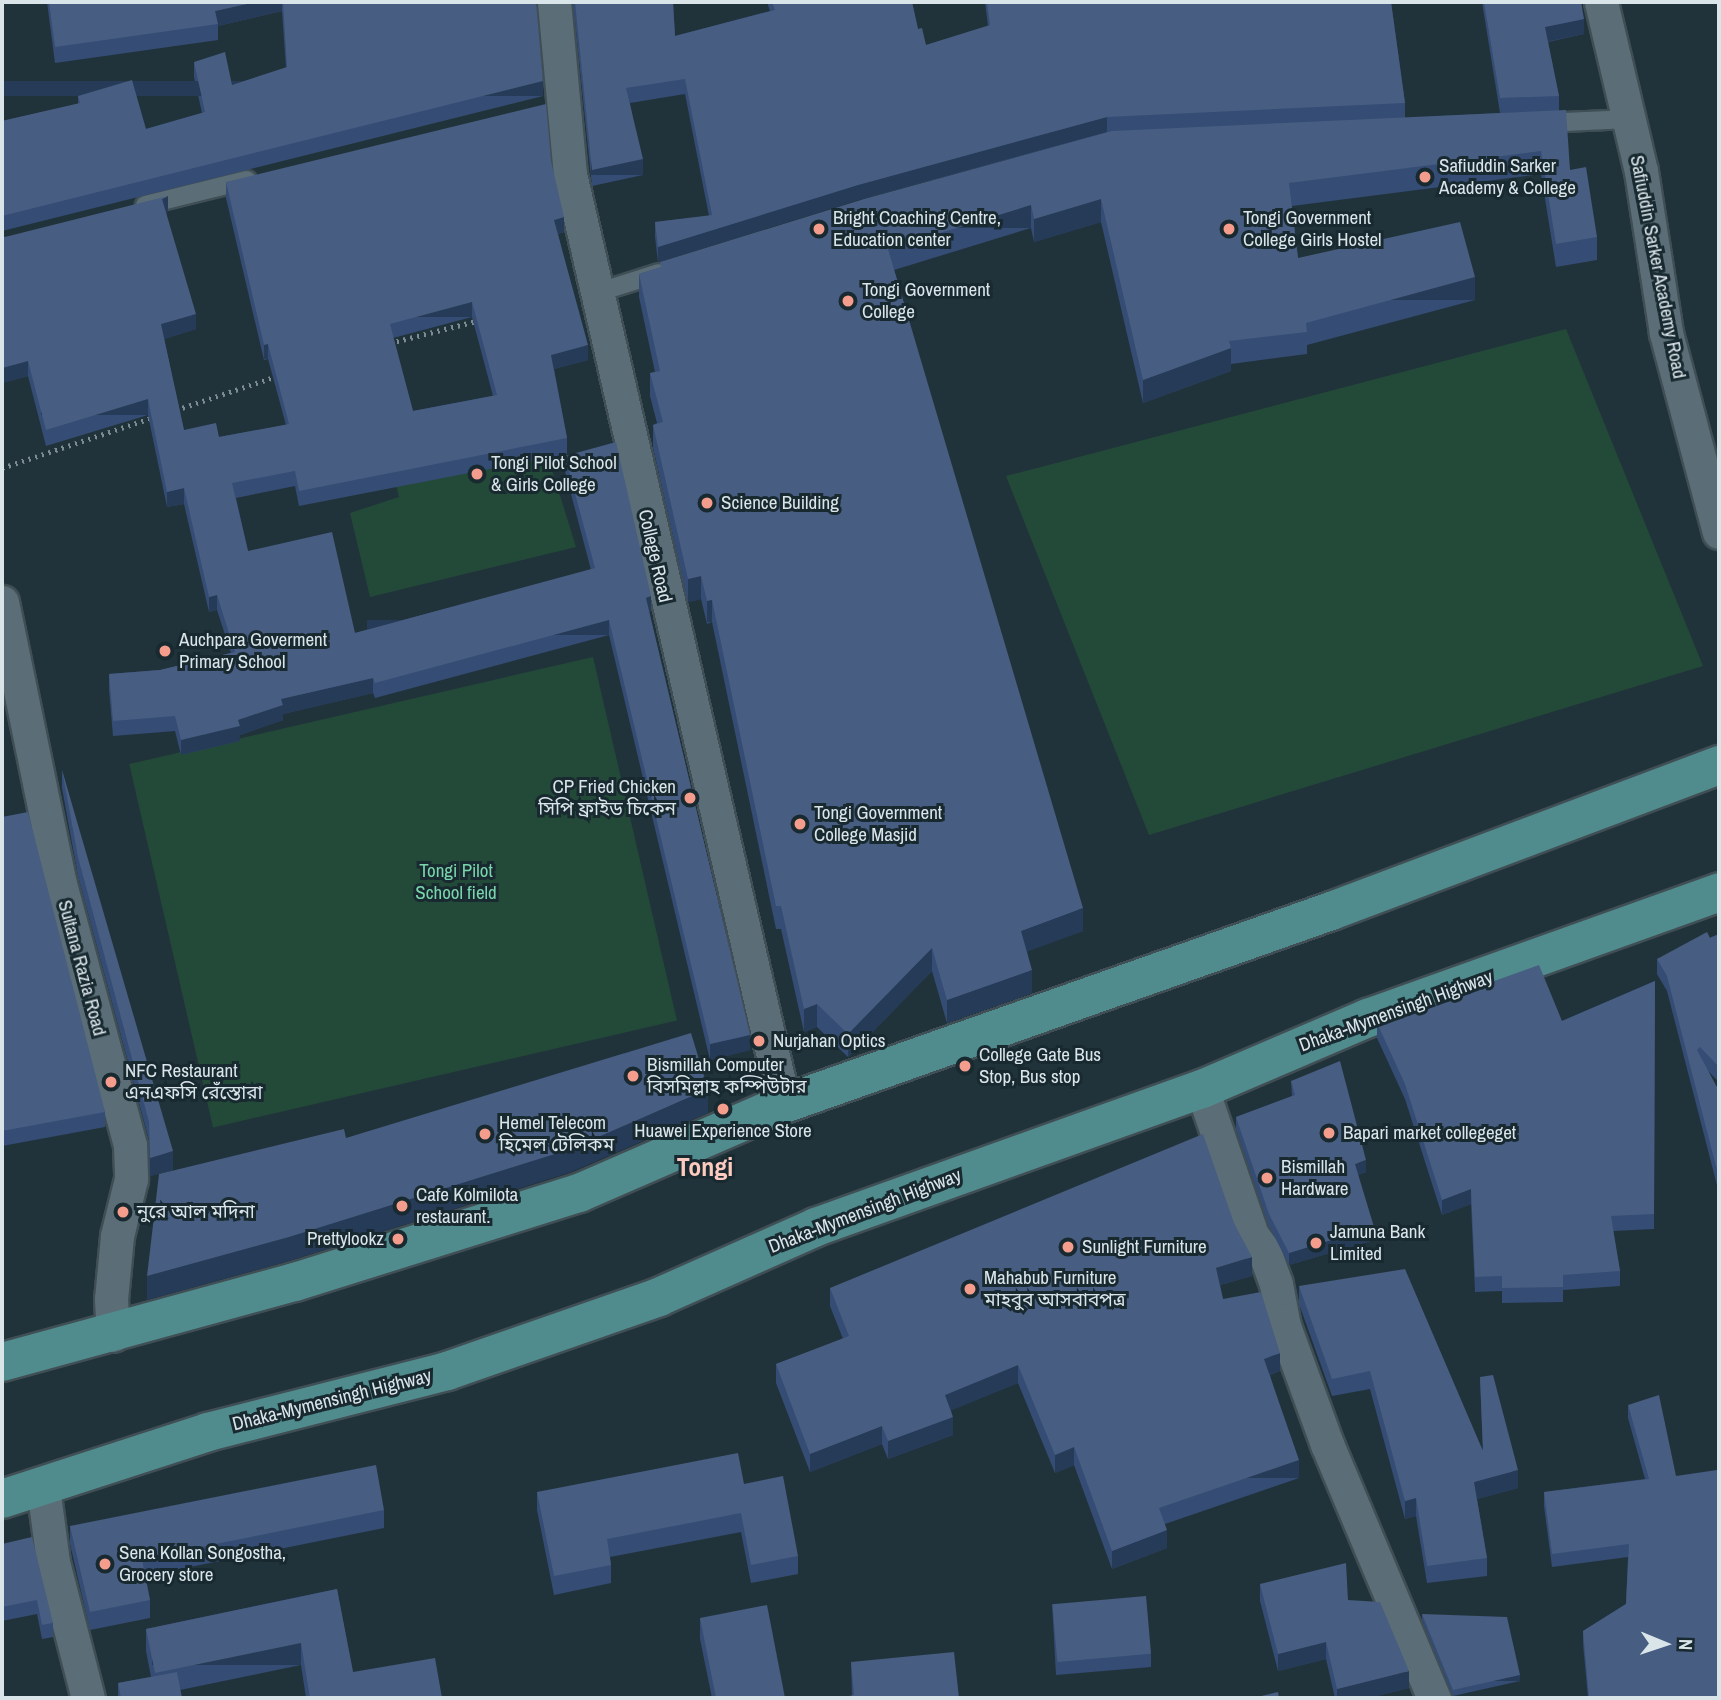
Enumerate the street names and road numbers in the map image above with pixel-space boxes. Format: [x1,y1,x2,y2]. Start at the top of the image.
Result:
street label: Safiuddin Sarker Academy Road [1625,153,1691,381]
street label: College Road [633,507,677,605]
street label: Sultana Razia Road [53,898,111,1038]
street label: Dhaka-Mymensingh Highway [1296,965,1496,1057]
street label: Dhaka-Mymensingh Highway [766,1164,964,1258]
street label: Dhaka-Mymensingh Highway [230,1364,434,1436]

